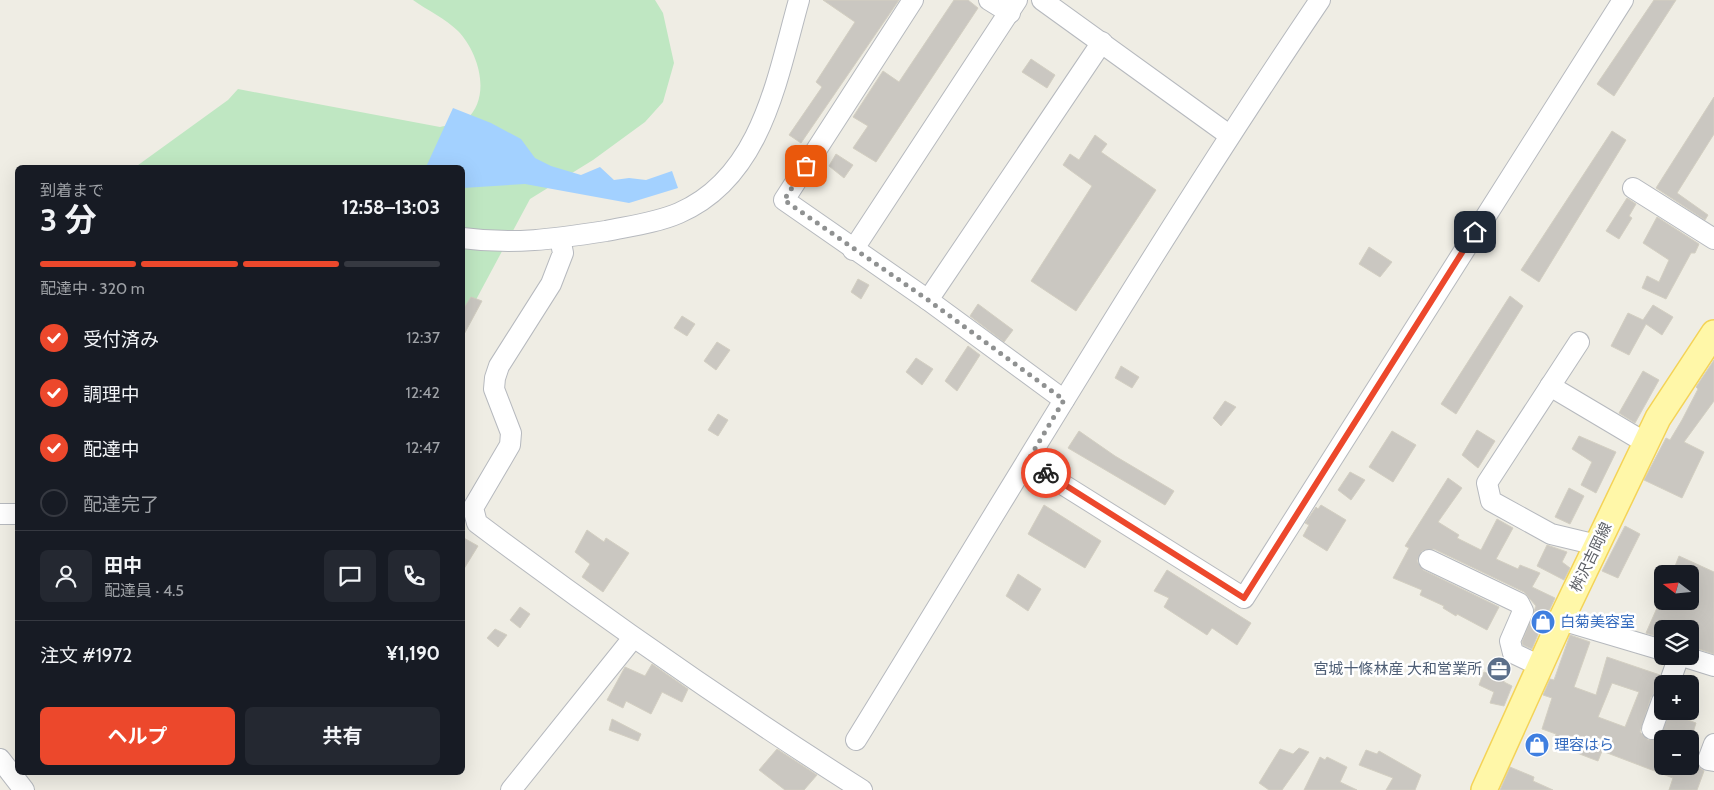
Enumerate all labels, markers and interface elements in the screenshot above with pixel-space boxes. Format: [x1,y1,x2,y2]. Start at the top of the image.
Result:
pin [785,145,827,187]
icon: bag [792,152,820,180]
text: 到着まで [40,181,104,200]
text: 12:58–13:03 [342,196,440,219]
text: 3 分 [40,200,96,239]
pin [1454,211,1496,253]
icon: home [1461,218,1489,246]
text: 配達中 · 320 m [40,279,145,298]
icon: check [40,324,68,352]
text: 受付済み [83,328,159,351]
text: 12:37 [406,328,440,347]
icon: check [40,379,68,407]
text: 調理中 [83,383,140,406]
text: 12:42 [405,383,440,402]
icon: check [40,434,68,462]
text: 配達中 [83,438,140,461]
text: 12:47 [406,438,440,457]
courier [1021,448,1071,498]
icon: bike [1032,459,1060,487]
text: 配達完了 [83,493,159,516]
street label: 桝沢吉岡線 [1566,519,1616,595]
button: person [40,550,92,602]
button: chat [324,550,376,602]
button: phone [388,550,440,602]
text: 田中 [104,554,142,577]
north arrow [1654,565,1699,610]
map controls [1654,565,1699,775]
text: 配達員 · 4.5 [104,581,184,600]
shop icon: 白菊美容室 [1530,609,1556,635]
place label: 白菊美容室 [1560,613,1635,631]
button: layers [1654,620,1699,665]
text: ¥1,190 [386,642,440,665]
text: 注文 #1972 [40,644,132,667]
office icon: 宮城十條林産 大和営業所 [1486,656,1512,682]
place label: 宮城十條林産 大和営業所 [1314,660,1482,678]
button: + [1654,675,1699,720]
button: ヘルプ [40,707,235,765]
button: 共有 [245,707,440,765]
button: − [1654,730,1699,775]
shop icon: 理容はら [1524,732,1550,758]
place label: 理容はら [1554,736,1614,754]

